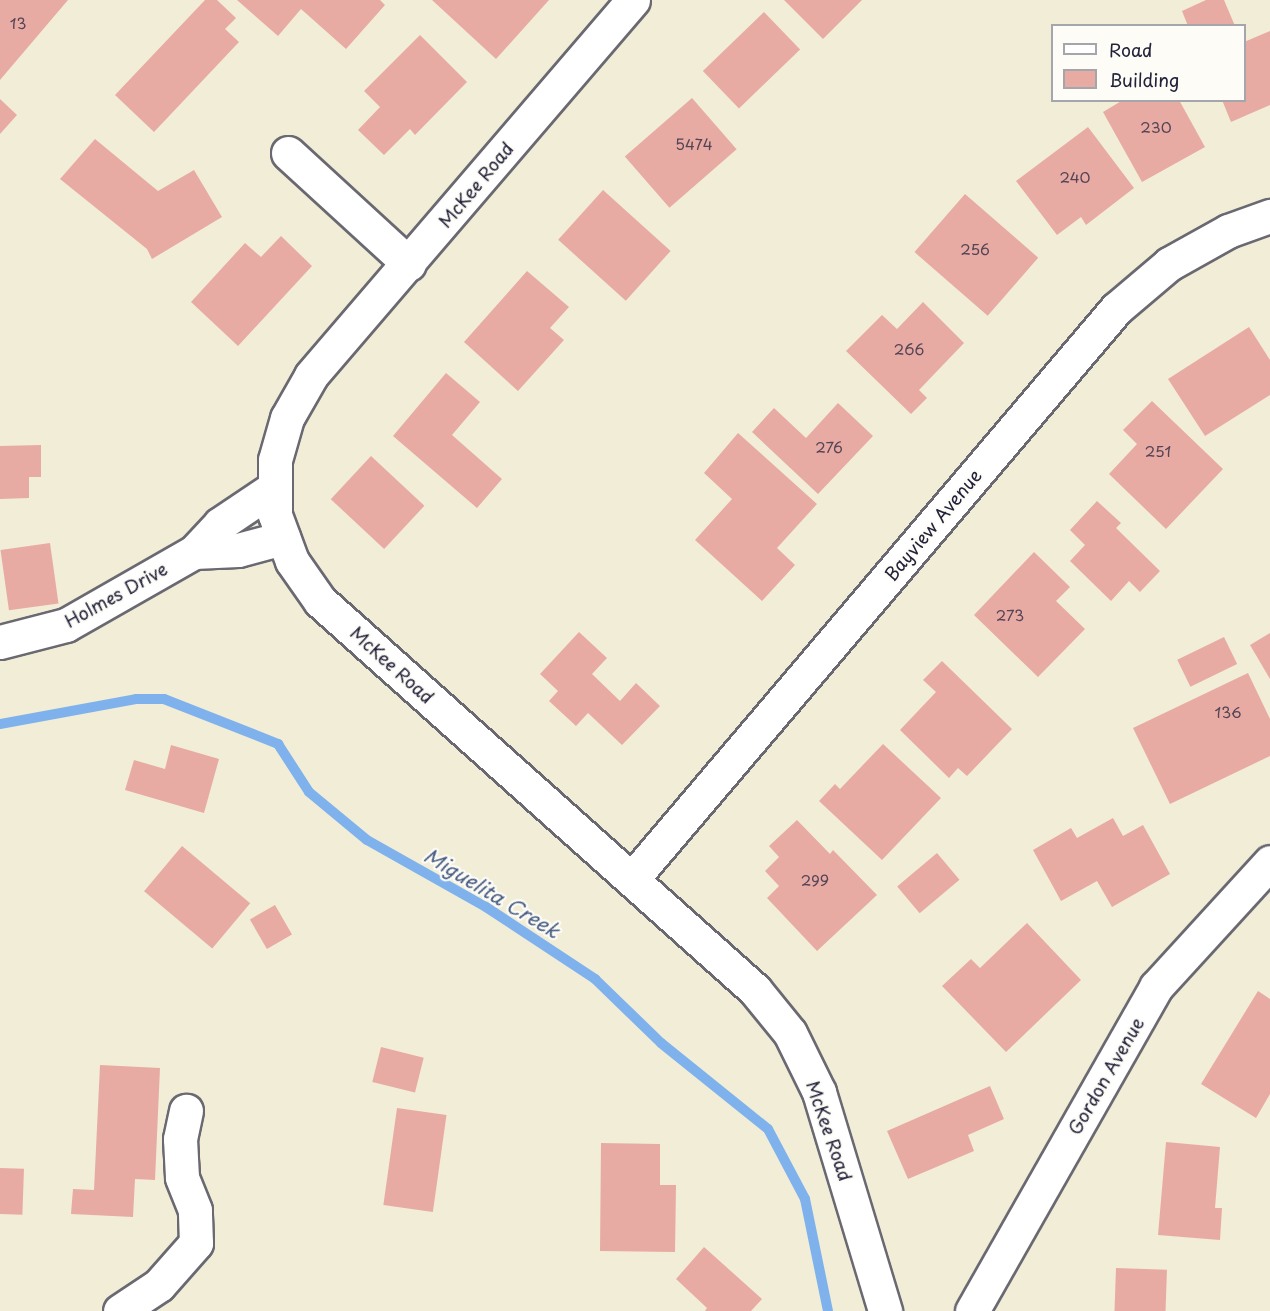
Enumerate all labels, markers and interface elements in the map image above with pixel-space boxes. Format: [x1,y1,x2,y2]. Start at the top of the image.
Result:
house number: 13 [10,14,26,32]
legend [1051,24,1246,102]
text: Road [1109,36,1153,63]
text: Building [1109,66,1179,93]
house number: 230 [1140,118,1172,136]
house number: 5474 [675,135,713,153]
street label: McKee Road [433,137,519,233]
house number: 240 [1059,168,1091,186]
house number: 256 [960,240,990,258]
house number: 266 [894,340,924,358]
house number: 276 [815,438,843,456]
house number: 251 [1145,442,1171,460]
street label: Bayview Avenue [880,465,986,585]
street label: Holmes Drive [60,558,172,632]
house number: 273 [996,606,1024,624]
street label: McKee Road [345,621,439,709]
house number: 136 [1214,703,1242,721]
water label: Miguelita Creek [420,843,564,943]
house number: 299 [801,871,829,889]
street label: Gordon Avenue [1064,1014,1148,1138]
street label: McKee Road [801,1077,857,1185]

